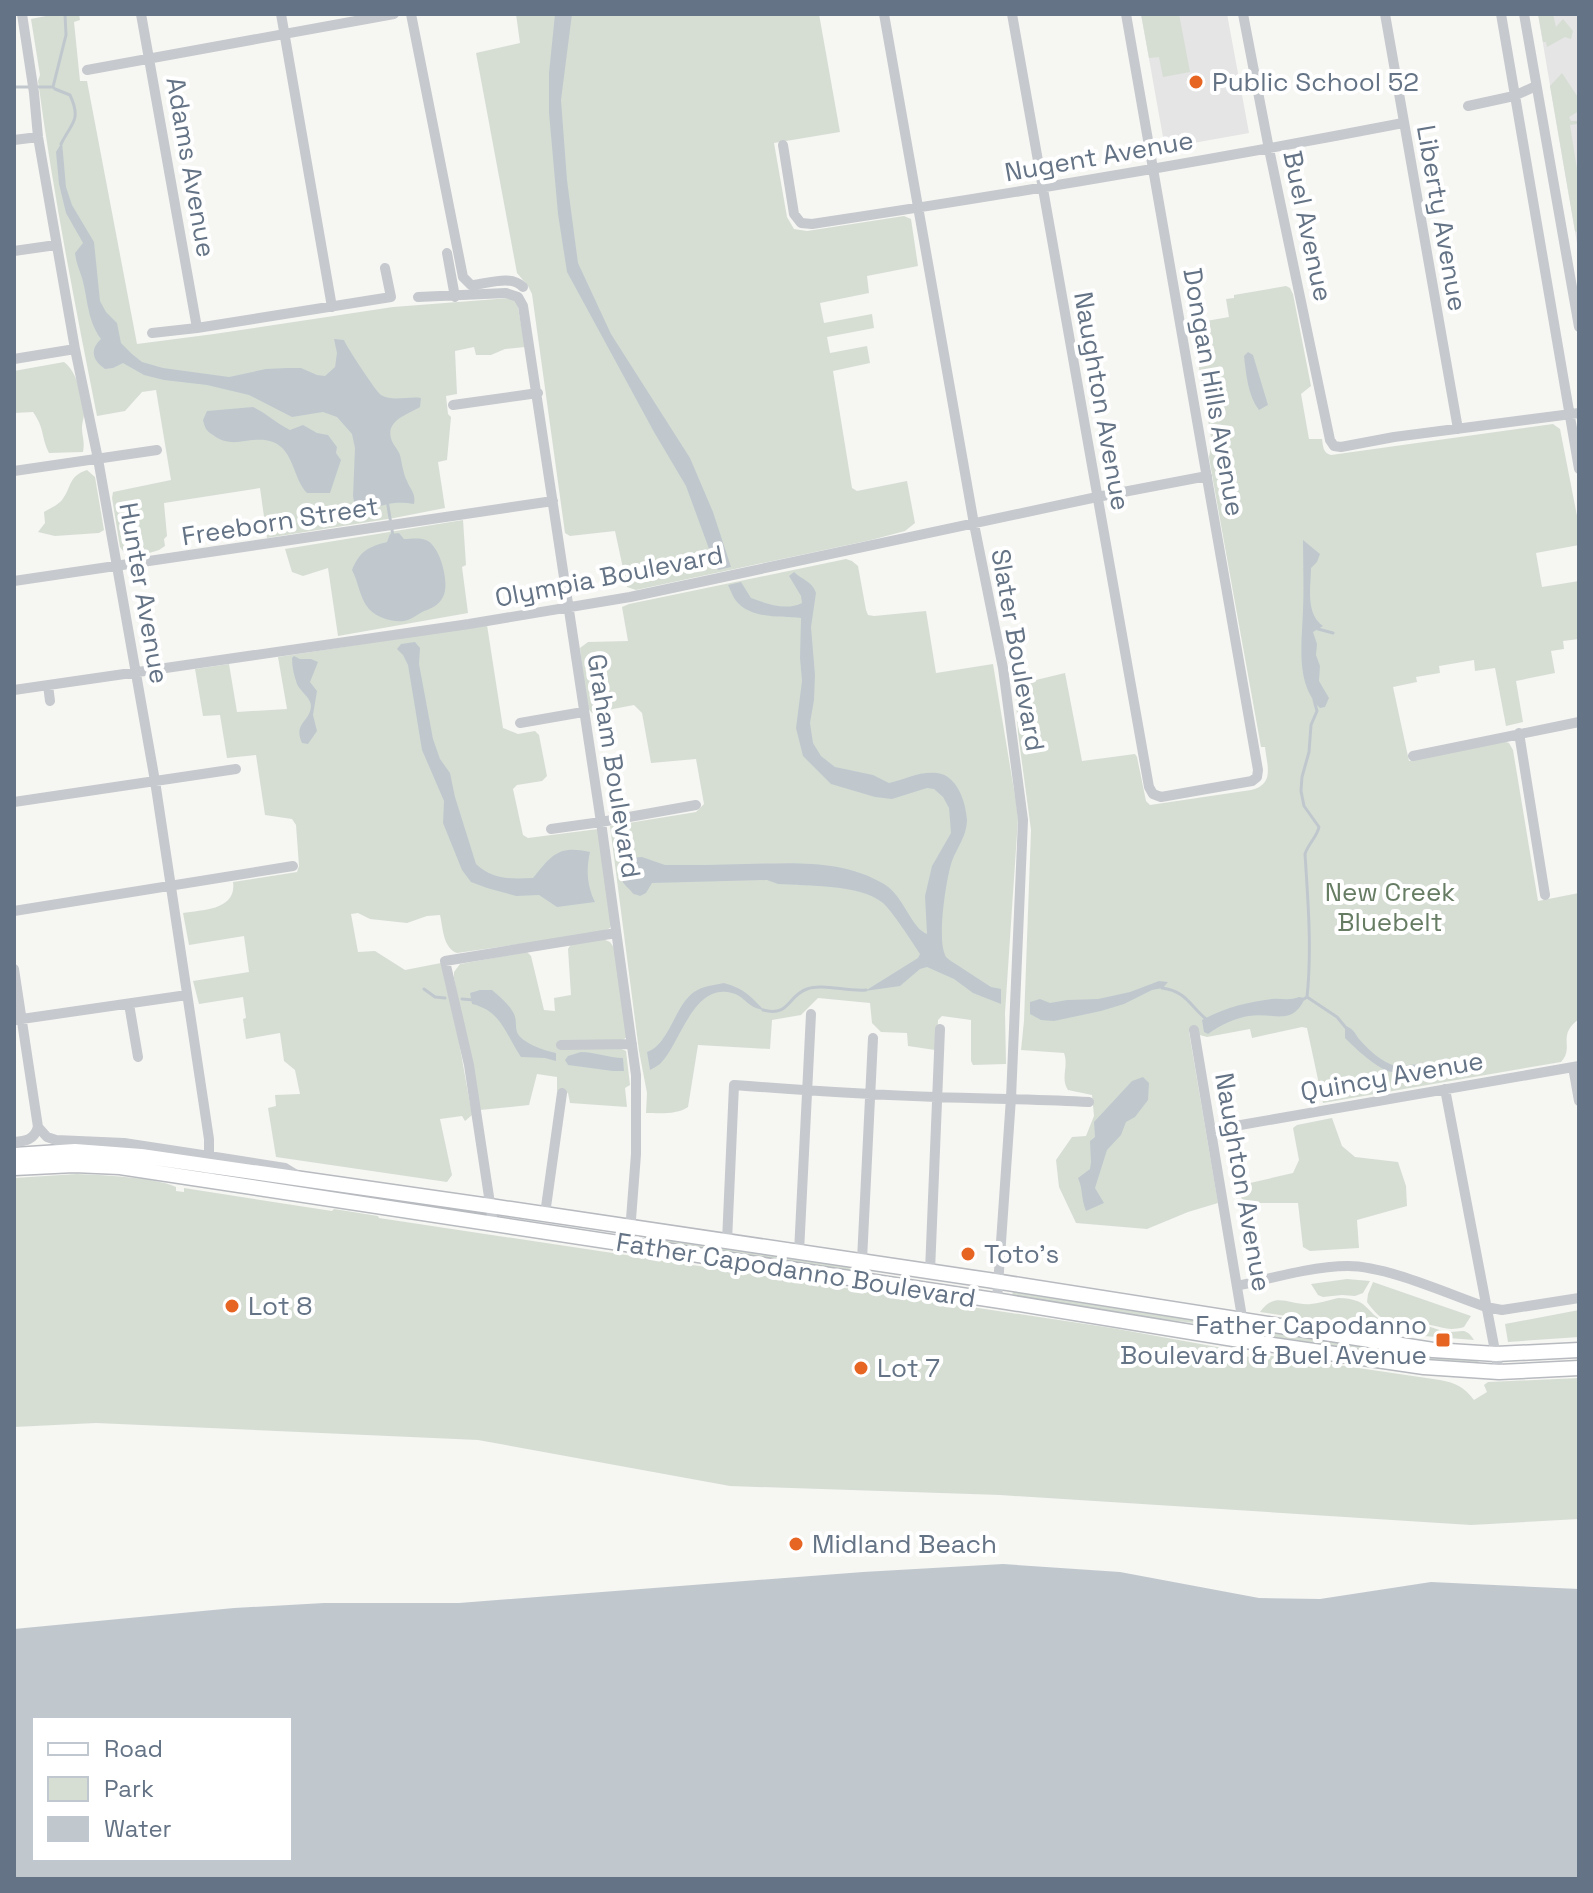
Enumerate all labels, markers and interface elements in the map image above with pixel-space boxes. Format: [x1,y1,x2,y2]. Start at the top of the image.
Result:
place label: Public School 52 [1212,65,1419,99]
marker: Public School 52 [1187,73,1205,91]
street label: Adams Avenue [158,74,224,260]
street label: Liberty Avenue [1409,122,1475,314]
street label: Nugent Avenue [1002,123,1196,189]
street label: Buel Avenue [1275,148,1341,304]
street label: Dongan Hills Avenue [1175,265,1253,519]
street label: Naughton Avenue [1066,289,1138,513]
street label: Freeborn Street [179,489,381,553]
street label: Hunter Avenue [111,500,177,686]
street label: Olympia Boulevard [492,537,726,615]
street label: Slater Boulevard [983,546,1053,754]
street label: Graham Boulevard [579,652,649,880]
park label: New Creek Bluebelt [1325,875,1455,939]
street label: Quincy Avenue [1298,1043,1486,1109]
street label: Naughton Avenue [1207,1070,1279,1294]
street label: Father Capodanno Boulevard [614,1225,978,1315]
place label: Toto's [984,1237,1059,1271]
marker: Toto's [959,1245,977,1263]
place label: Lot 8 [248,1289,313,1323]
marker: Lot 8 [223,1297,241,1315]
place label: Father Capodanno Boulevard & Buel Avenue [1120,1308,1427,1372]
marker: Father Capodanno Boulevard & Buel Avenue [1434,1331,1452,1349]
place label: Lot 7 [877,1351,940,1385]
marker: Lot 7 [852,1359,870,1377]
place label: Midland Beach [812,1527,997,1561]
marker: Midland Beach [787,1535,805,1553]
legend [32,1717,292,1861]
text: Road [104,1733,163,1764]
text: Park [104,1773,154,1804]
text: Water [104,1813,172,1844]

